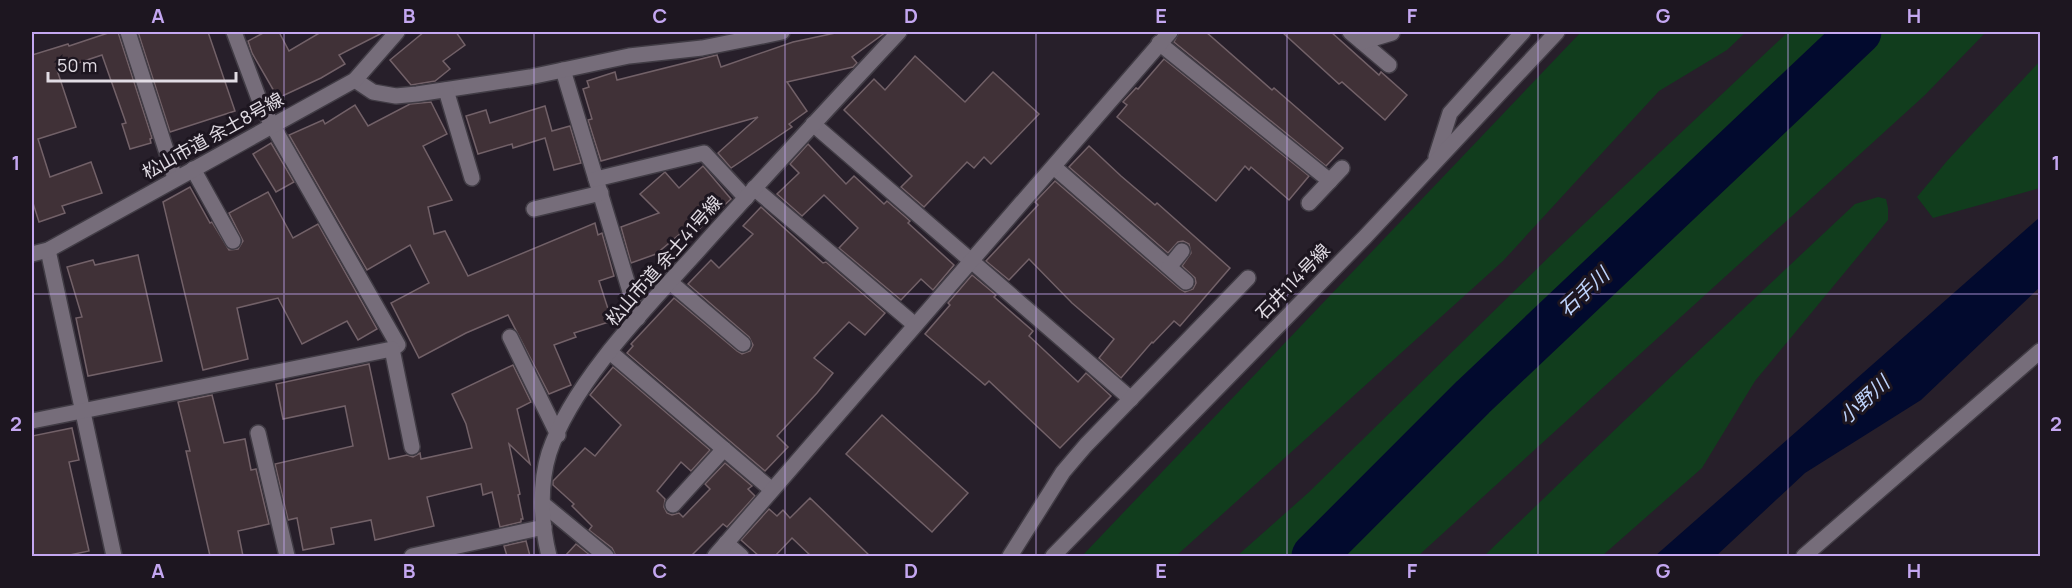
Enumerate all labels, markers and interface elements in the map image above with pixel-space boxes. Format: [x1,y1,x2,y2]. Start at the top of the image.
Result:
text: A [151,2,165,29]
text: B [403,2,416,29]
text: C [653,2,667,29]
text: D [904,2,918,29]
text: E [1155,2,1167,29]
text: F [1407,2,1418,29]
text: G [1656,2,1671,29]
text: H [1907,2,1921,29]
scale bar [48,45,236,83]
text: 50 m [57,53,97,77]
street label: 松山市道 余土8号線 [138,86,287,184]
text: 1 [12,149,20,176]
text: 1 [2052,149,2060,176]
street label: 松山市道 余土41号線 [600,190,727,331]
street label: 石井114号線 [1250,238,1334,324]
water label: 石手川 [1553,260,1616,322]
water label: 小野川 [1832,368,1896,430]
text: 2 [10,410,22,437]
text: 2 [2050,410,2062,437]
text: A [151,557,165,584]
text: B [403,557,416,584]
text: C [653,557,667,584]
text: D [904,557,918,584]
text: E [1155,557,1167,584]
text: F [1407,557,1418,584]
text: G [1656,557,1671,584]
text: H [1907,557,1921,584]

